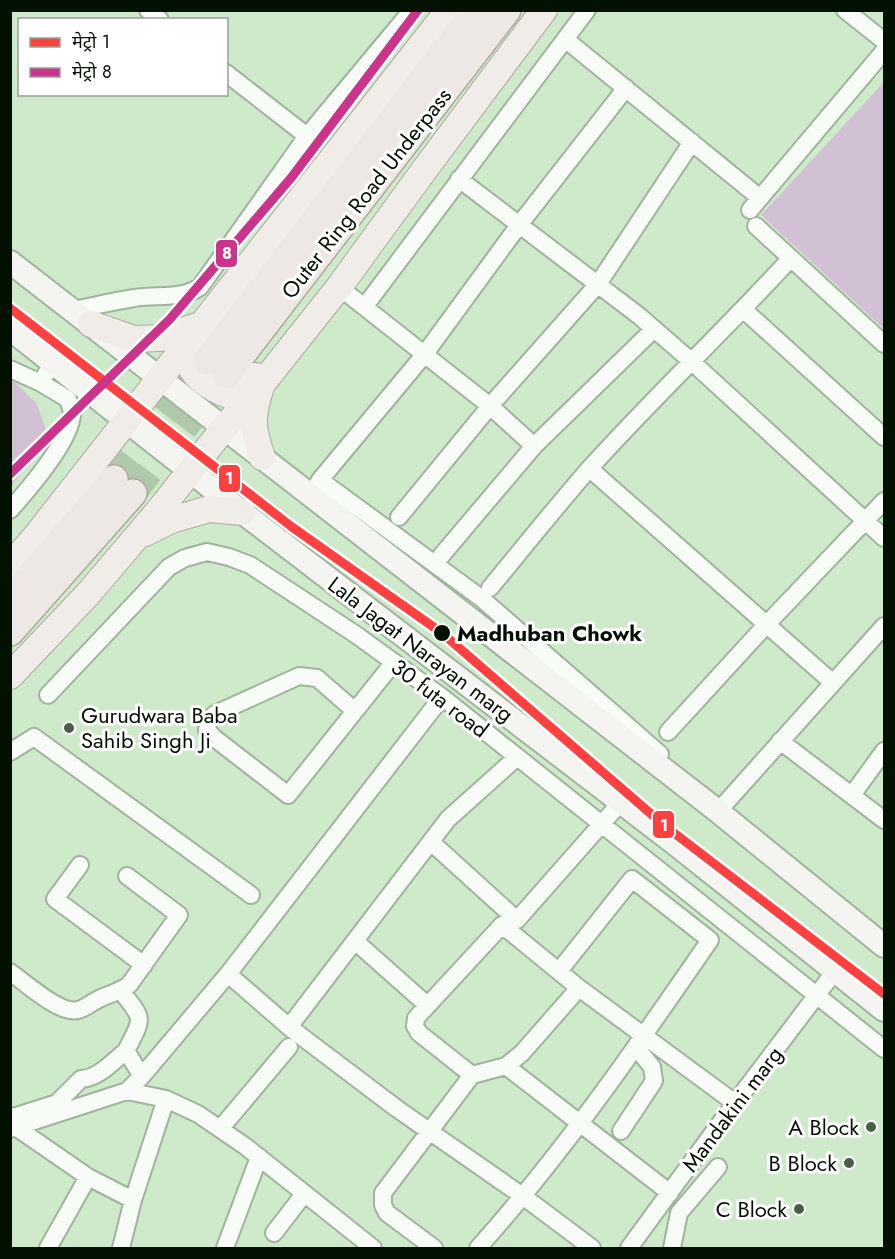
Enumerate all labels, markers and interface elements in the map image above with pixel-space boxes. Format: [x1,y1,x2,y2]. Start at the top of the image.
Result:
legend [18,18,228,96]
text: मेट्रो 1 [72,29,110,55]
text: मेट्रो 8 [72,59,112,85]
street label: Outer Ring Road Underpass [273,81,459,305]
line badge: 8 [215,239,238,268]
text: 8 [222,242,232,265]
line badge: 1 [218,464,241,493]
text: 1 [225,467,233,490]
street label: Lala Jagat Narayan marg [321,568,521,730]
place label: Madhuban Chowk [457,617,642,649]
marker: Madhuban Chowk [432,623,452,643]
street label: 30 futa road [385,651,495,745]
place label: Gurudwara Baba Sahib Singh Ji [81,699,238,756]
marker: Gurudwara Baba Sahib Singh Ji [62,721,76,735]
line badge: 1 [652,810,675,839]
text: 1 [660,814,668,837]
street label: Mandakini marg [674,1040,790,1178]
place label: A Block [788,1111,859,1143]
marker: A Block [864,1120,878,1134]
place label: B Block [769,1147,837,1179]
marker: B Block [842,1156,856,1170]
place label: C Block [716,1193,787,1225]
marker: C Block [792,1202,806,1216]

